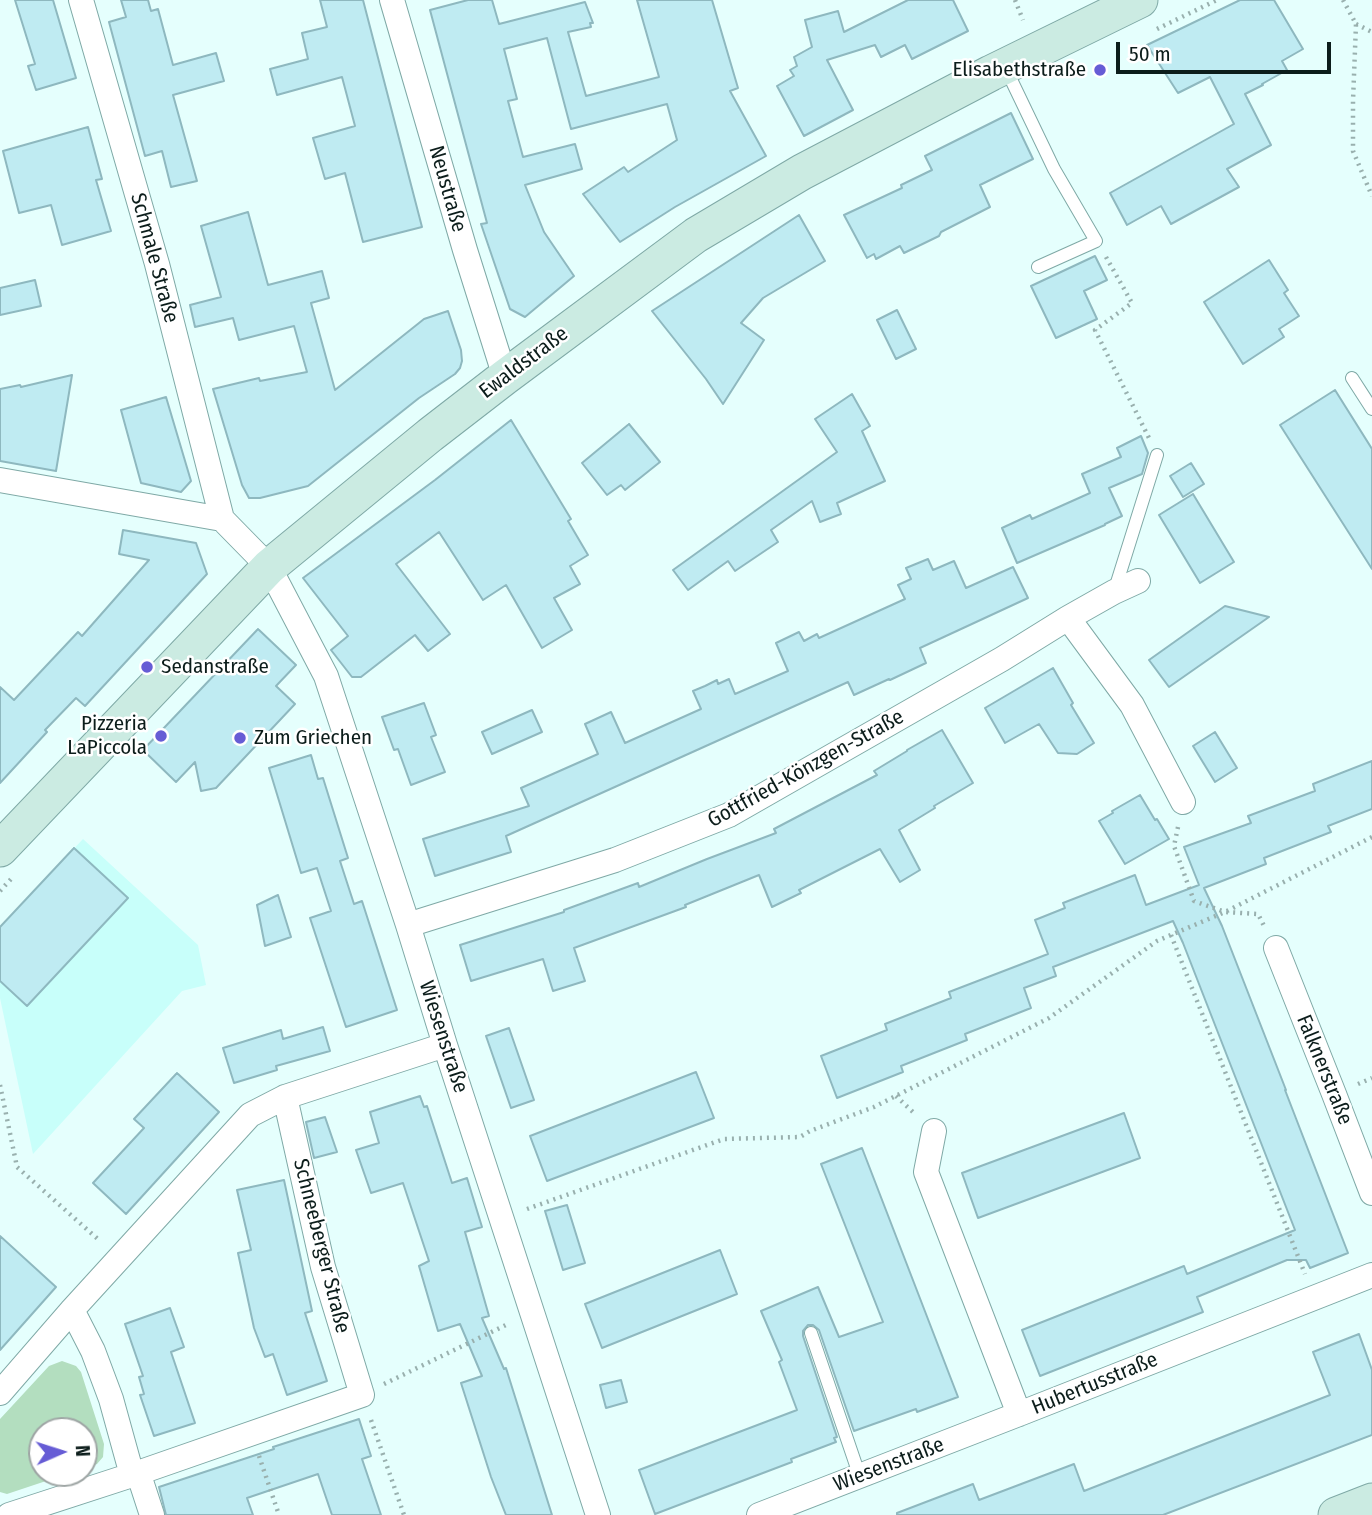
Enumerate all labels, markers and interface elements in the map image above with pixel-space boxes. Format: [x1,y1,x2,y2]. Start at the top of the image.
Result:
scale bar [1120,28,1335,72]
text: 50 m [1129,41,1171,67]
place label: Elisabethstraße [952,57,1086,83]
marker: Elisabethstraße [1092,62,1108,78]
street label: Neustraße [423,143,471,235]
street label: Schmale Straße [125,190,183,326]
street label: Ewaldstraße [475,322,573,404]
place label: Sedanstraße [161,654,269,680]
marker: Sedanstraße [139,659,155,675]
street label: Gottfried-Könzgen-Straße [704,705,908,833]
place label: Pizzeria LaPiccola [67,711,147,761]
place label: Zum Griechen [254,725,372,751]
marker: Pizzeria LaPiccola [153,728,169,744]
marker: Zum Griechen [232,730,248,746]
street label: Wiesenstraße [413,978,473,1096]
street label: Falknerstraße [1291,1011,1357,1129]
street label: Schneeberger Straße [287,1156,355,1336]
street label: Hubertusstraße [1028,1347,1162,1421]
north arrow [28,1417,98,1487]
street label: Wiesenstraße [830,1432,948,1498]
text: N [71,1445,94,1457]

